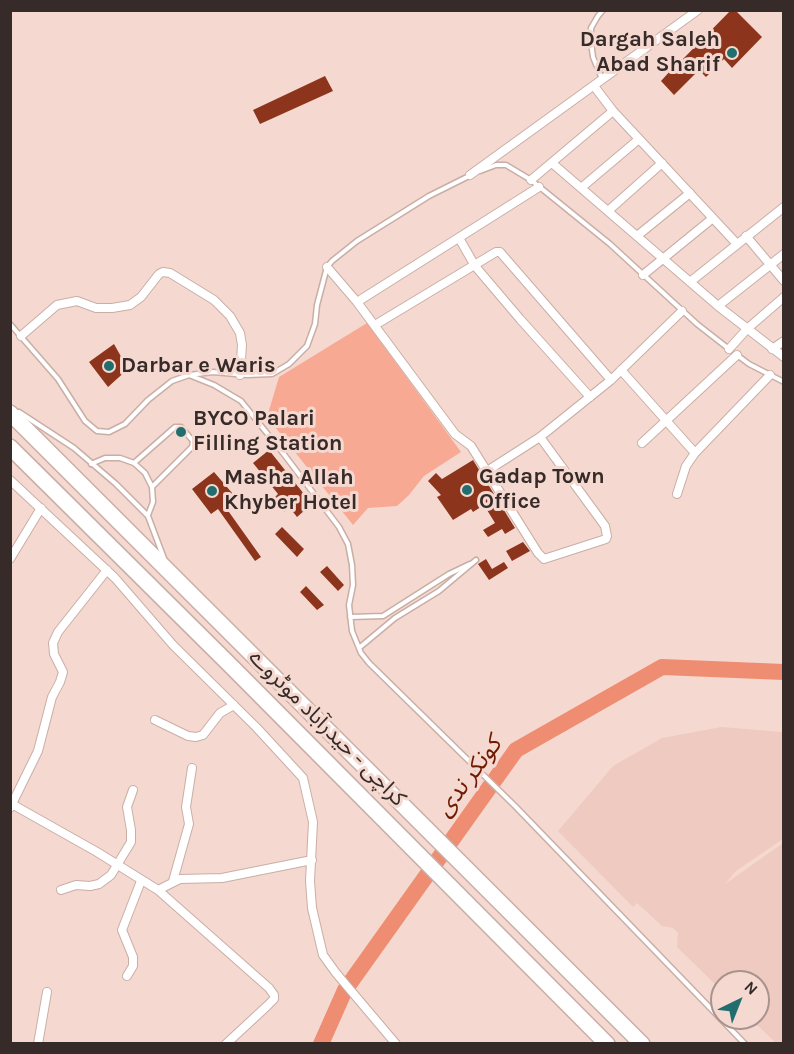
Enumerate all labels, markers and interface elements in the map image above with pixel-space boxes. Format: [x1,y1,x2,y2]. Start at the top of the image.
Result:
place label: Dargah Saleh Abad Sharif [580,27,720,78]
marker: Dargah Saleh Abad Sharif [725,46,739,60]
place label: Darbar e Waris [121,353,276,379]
marker: Darbar e Waris [102,359,116,373]
place label: BYCO Palari Filling Station [193,406,343,458]
marker: BYCO Palari Filling Station [174,425,188,439]
place label: Gadap Town Office [479,464,605,516]
place label: Masha Allah Khyber Hotel [224,465,358,516]
marker: Gadap Town Office [460,483,474,497]
marker: Masha Allah Khyber Hotel [205,484,219,498]
street label: کراچی - حیدرآباد موٹروے [243,644,411,812]
water label: کونکر ندی [430,732,508,822]
north arrow [710,970,770,1030]
text: N [741,977,762,999]

